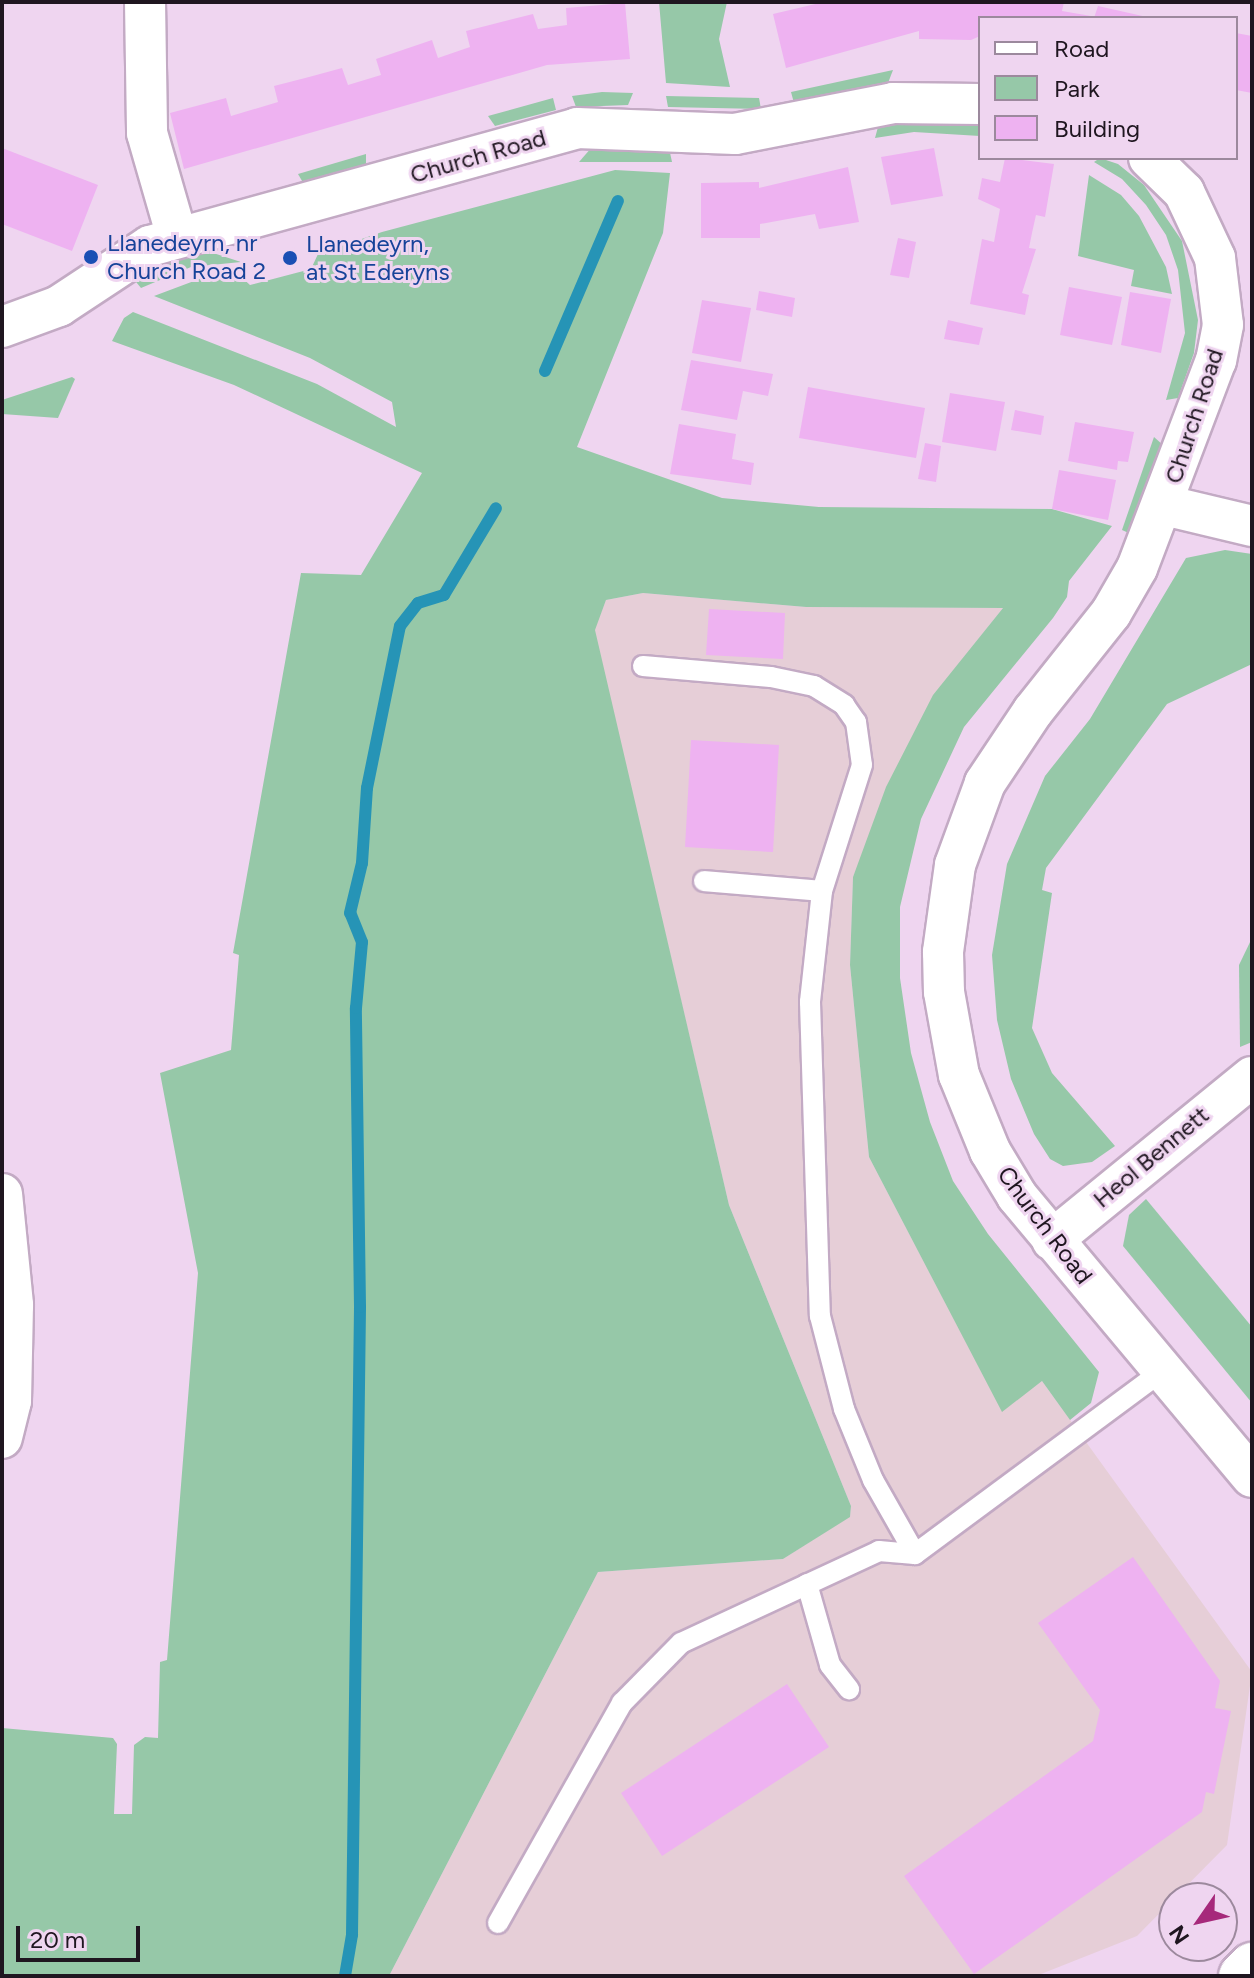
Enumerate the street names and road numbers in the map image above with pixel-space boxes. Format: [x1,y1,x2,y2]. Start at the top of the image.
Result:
street label: Church Road [407,123,549,189]
street label: Church Road [1159,345,1229,487]
street label: Heol Bennett [1087,1100,1215,1214]
street label: Church Road [991,1161,1099,1289]

